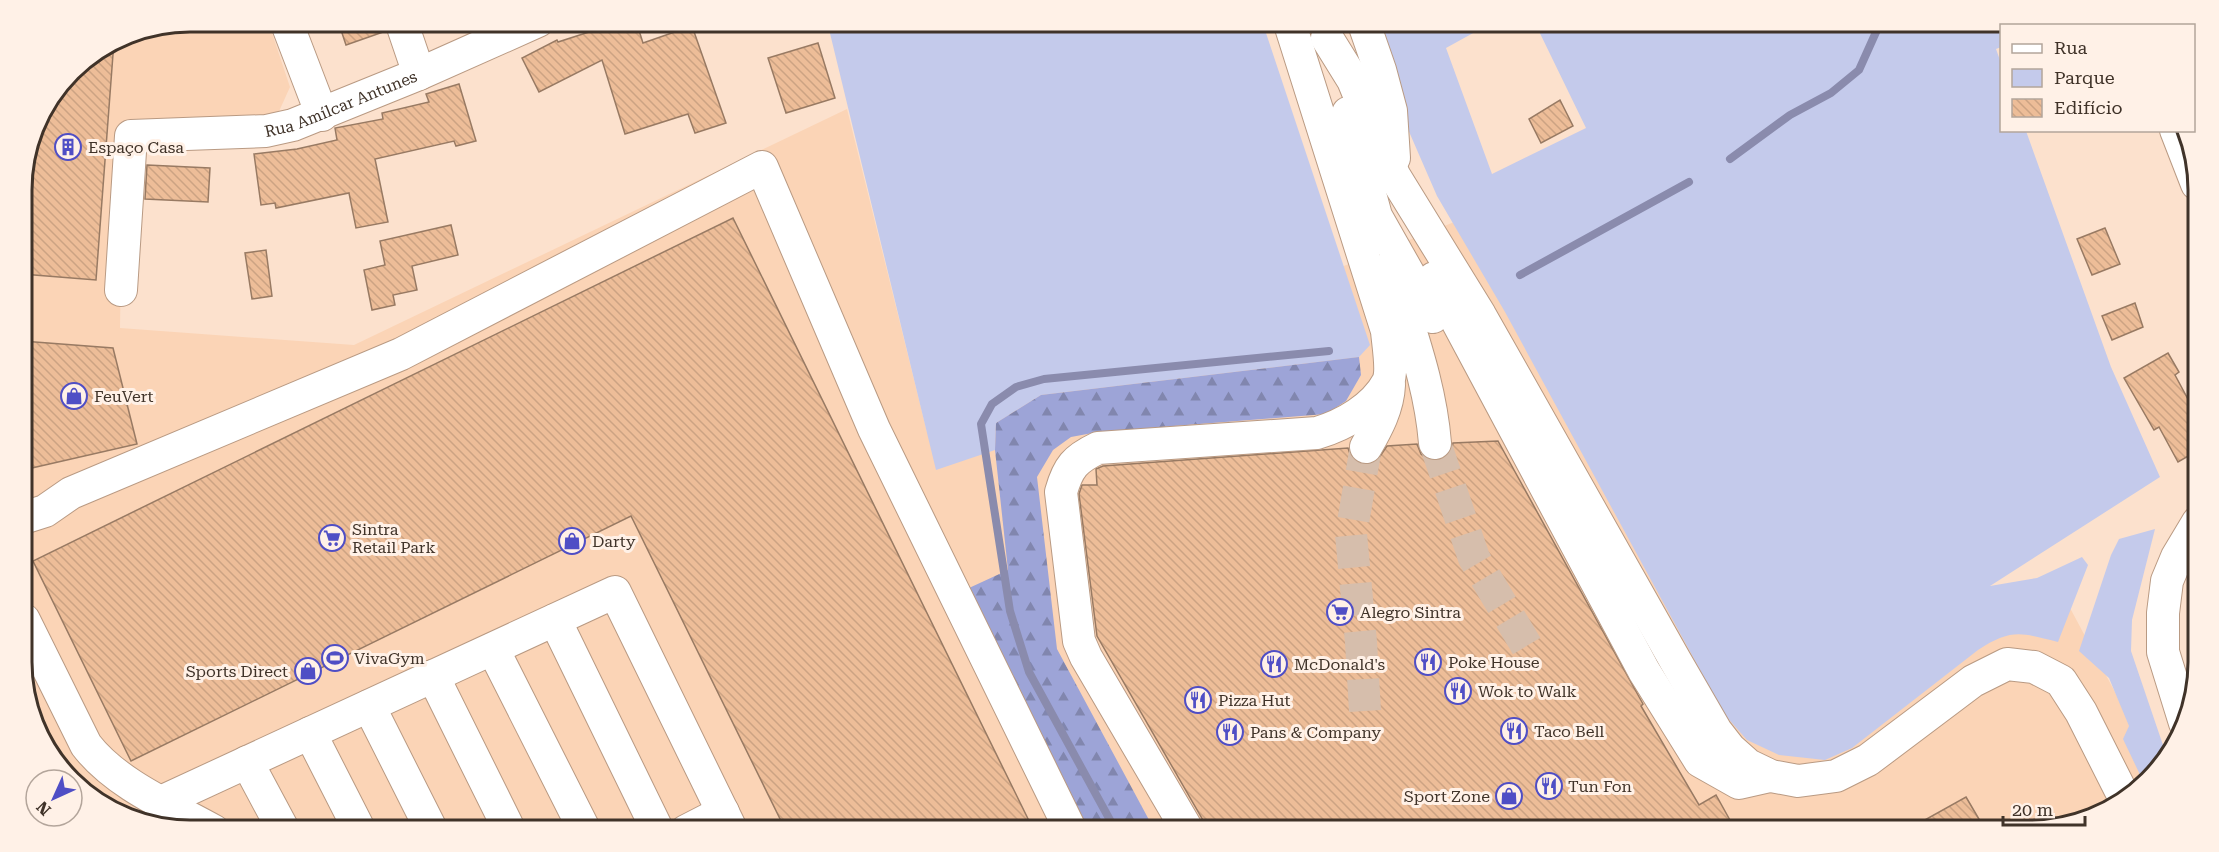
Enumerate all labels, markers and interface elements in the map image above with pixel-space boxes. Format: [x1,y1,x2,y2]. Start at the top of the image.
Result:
legend [2000,24,2195,132]
text: Rua [2054,37,2087,58]
street label: Rua Amílcar Antunes [263,66,420,141]
text: Parque [2054,67,2115,88]
text: Edifício [2054,97,2122,118]
building icon: Espaço Casa [53,132,83,162]
place label: Espaço Casa [88,138,184,157]
shop icon: FeuVert [59,381,89,411]
place label: FeuVert [94,387,154,406]
place label: Sintra Retail Park [352,520,436,557]
supermarket icon: Sintra Retail Park [317,523,347,553]
shop icon: Darty [557,526,587,556]
place label: Darty [592,532,636,551]
supermarket icon: Alegro Sintra [1325,597,1355,627]
place label: Alegro Sintra [1360,603,1461,622]
sports icon: VivaGym [320,643,350,673]
restaurant icon: Poke House [1413,647,1443,677]
place label: VivaGym [354,649,425,668]
restaurant icon: McDonald's [1259,649,1289,679]
place label: Poke House [1448,653,1540,672]
place label: McDonald's [1294,655,1386,674]
shop icon: Sports Direct [293,656,323,686]
place label: Sports Direct [186,662,288,681]
restaurant icon: Wok to Walk [1443,676,1473,706]
place label: Wok to Walk [1478,682,1577,701]
restaurant icon: Pizza Hut [1183,685,1213,715]
place label: Pizza Hut [1218,691,1291,710]
restaurant icon: Taco Bell [1499,716,1529,746]
restaurant icon: Pans & Company [1215,717,1245,747]
place label: Taco Bell [1534,722,1604,741]
place label: Pans & Company [1250,723,1382,742]
north arrow [24,768,84,828]
restaurant icon: Tun Fon [1534,771,1564,801]
place label: Tun Fon [1568,777,1632,796]
shop icon: Sport Zone [1494,781,1524,811]
place label: Sport Zone [1404,787,1490,806]
scale bar [2003,789,2086,827]
text: N [33,797,55,819]
text: 20 m [2012,799,2053,820]

